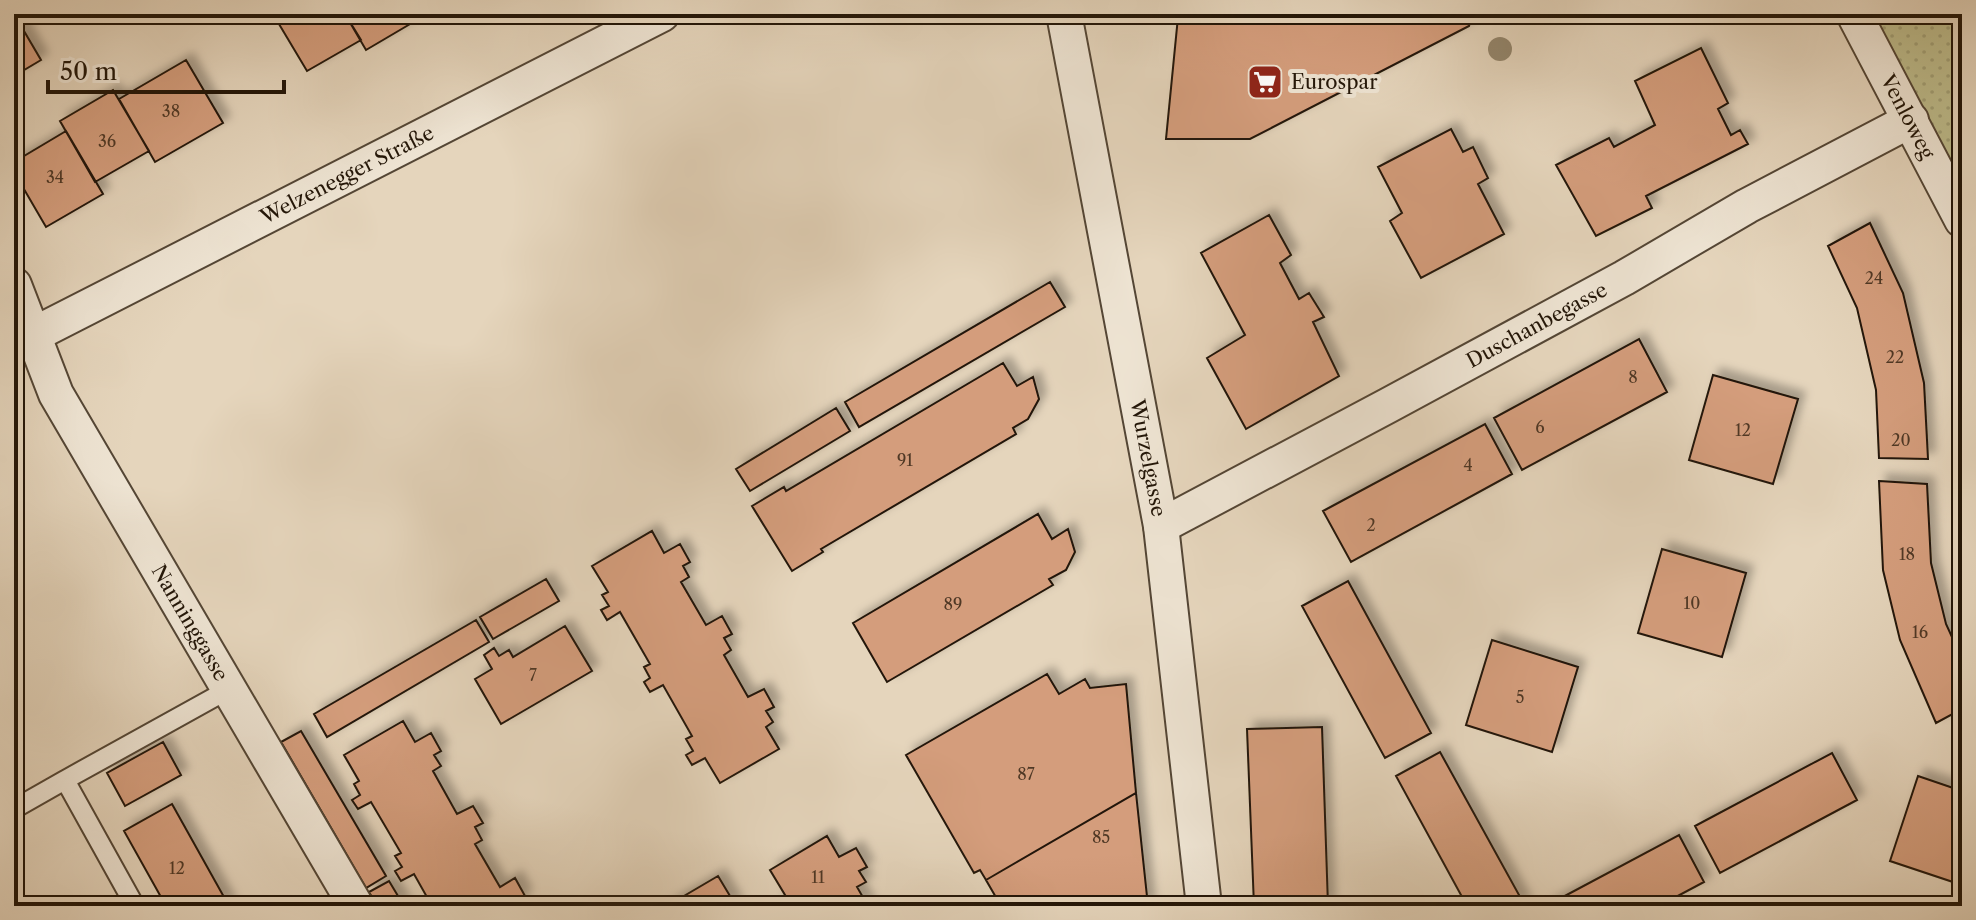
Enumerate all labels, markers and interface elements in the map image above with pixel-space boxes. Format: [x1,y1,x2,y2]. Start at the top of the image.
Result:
scale bar [48,44,284,94]
text: 50 m [60,57,117,86]
supermarket icon: Eurospar [1246,63,1284,101]
place label: Eurospar [1291,70,1378,94]
street label: Venloweg [1875,70,1940,163]
house number: 38 [162,101,180,121]
street label: Welzenegger Straße [256,121,438,229]
house number: 36 [98,131,116,151]
house number: 34 [46,167,64,187]
house number: 24 [1865,268,1883,288]
street label: Duschanbegasse [1462,277,1611,373]
house number: 22 [1886,347,1904,367]
house number: 8 [1628,367,1638,387]
street label: Wurzelgasse [1125,397,1171,519]
house number: 6 [1535,417,1545,437]
house number: 12 [1735,420,1751,440]
house number: 20 [1891,430,1911,450]
house number: 91 [897,450,913,470]
house number: 4 [1463,455,1473,475]
house number: 2 [1366,515,1376,535]
house number: 18 [1899,544,1915,564]
street label: Nanninggasse [147,560,233,685]
house number: 10 [1684,593,1700,613]
house number: 89 [944,594,962,614]
house number: 16 [1912,622,1928,642]
house number: 7 [529,665,537,685]
house number: 5 [1516,687,1524,707]
house number: 87 [1017,764,1035,784]
house number: 85 [1092,827,1110,847]
house number: 12 [169,858,185,878]
house number: 11 [811,867,825,887]

